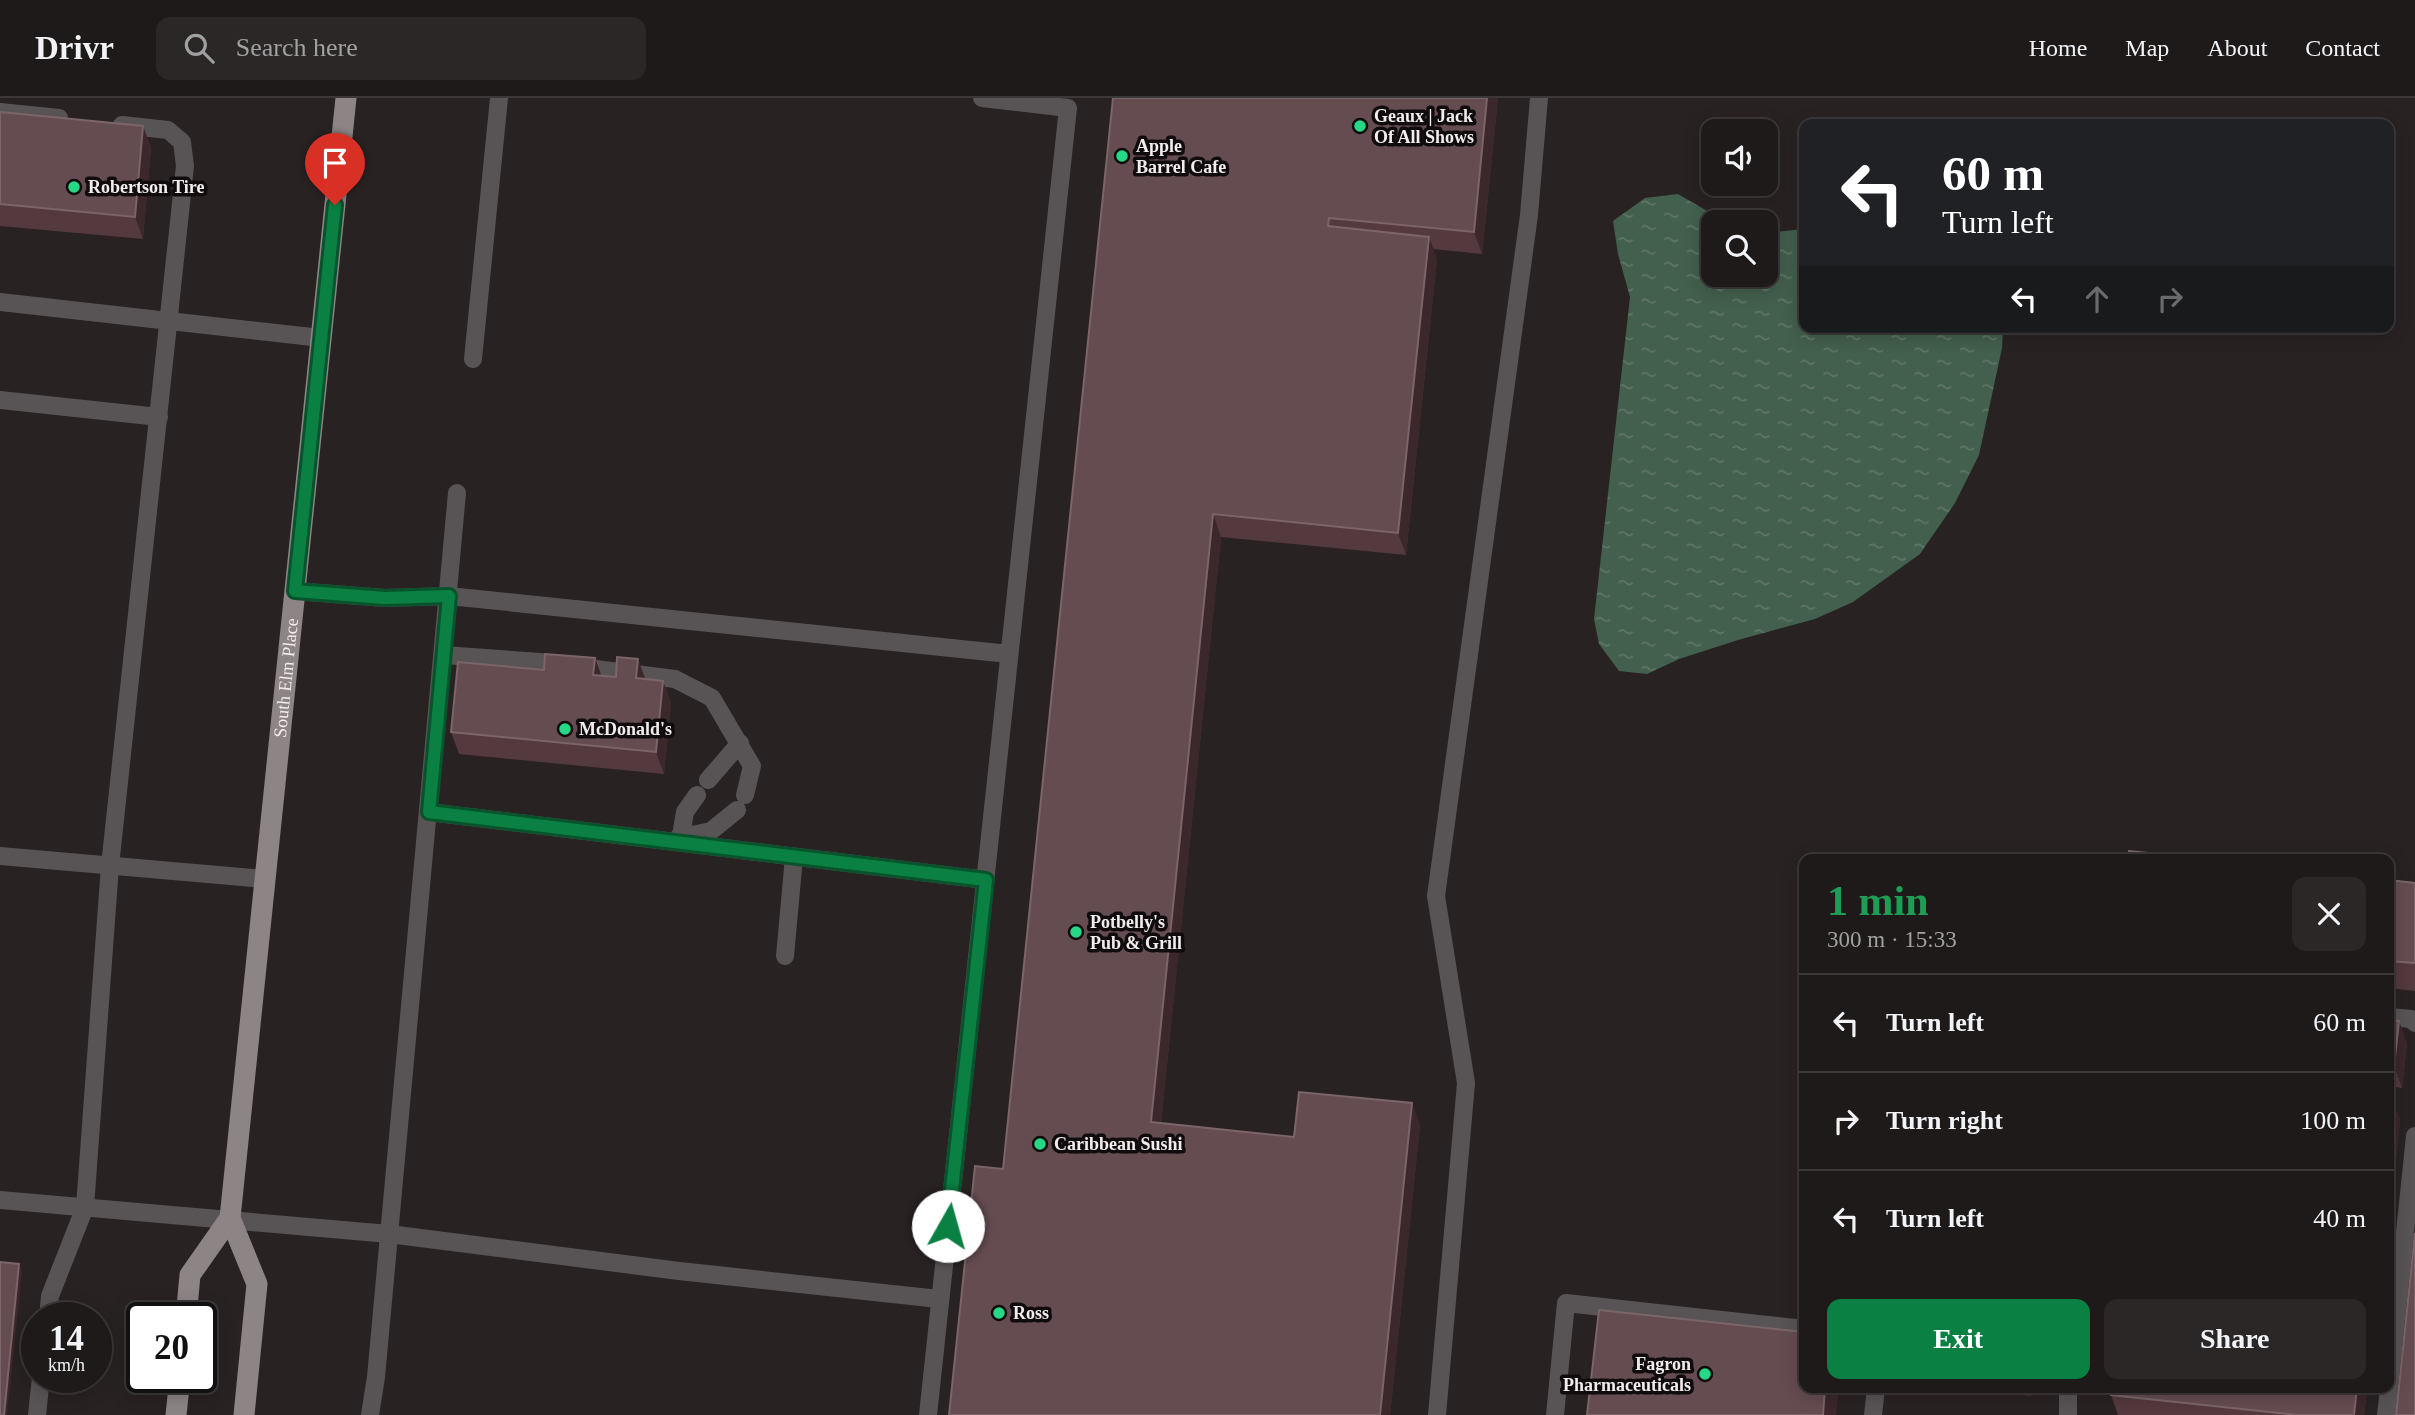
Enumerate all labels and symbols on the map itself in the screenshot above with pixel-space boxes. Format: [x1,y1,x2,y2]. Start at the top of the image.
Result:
place label: Geaux | Jack Of All Shows [1374,106,1474,147]
marker: Geaux | Jack Of All Shows [1352,118,1368,134]
pin [305,133,365,205]
place label: Apple Barrel Cafe [1136,136,1226,177]
marker: Apple Barrel Cafe [1114,148,1130,164]
place label: Robertson Tire [88,177,205,197]
marker: Robertson Tire [66,179,82,195]
street label: South Elm Place [270,617,302,739]
place label: McDonald's [579,719,672,739]
marker: McDonald's [557,721,573,737]
place label: Potbelly's Pub & Grill [1090,912,1182,953]
marker: Potbelly's Pub & Grill [1068,924,1084,940]
place label: Caribbean Sushi [1054,1134,1183,1154]
marker: Caribbean Sushi [1032,1136,1048,1152]
position arrow [911,1189,985,1263]
speed limit sign: 20 [126,1302,217,1393]
place label: Ross [1013,1303,1049,1323]
marker: Ross [991,1305,1007,1321]
place label: Fagron Pharmaceuticals [1563,1354,1691,1395]
marker: Fagron Pharmaceuticals [1697,1366,1713,1382]

